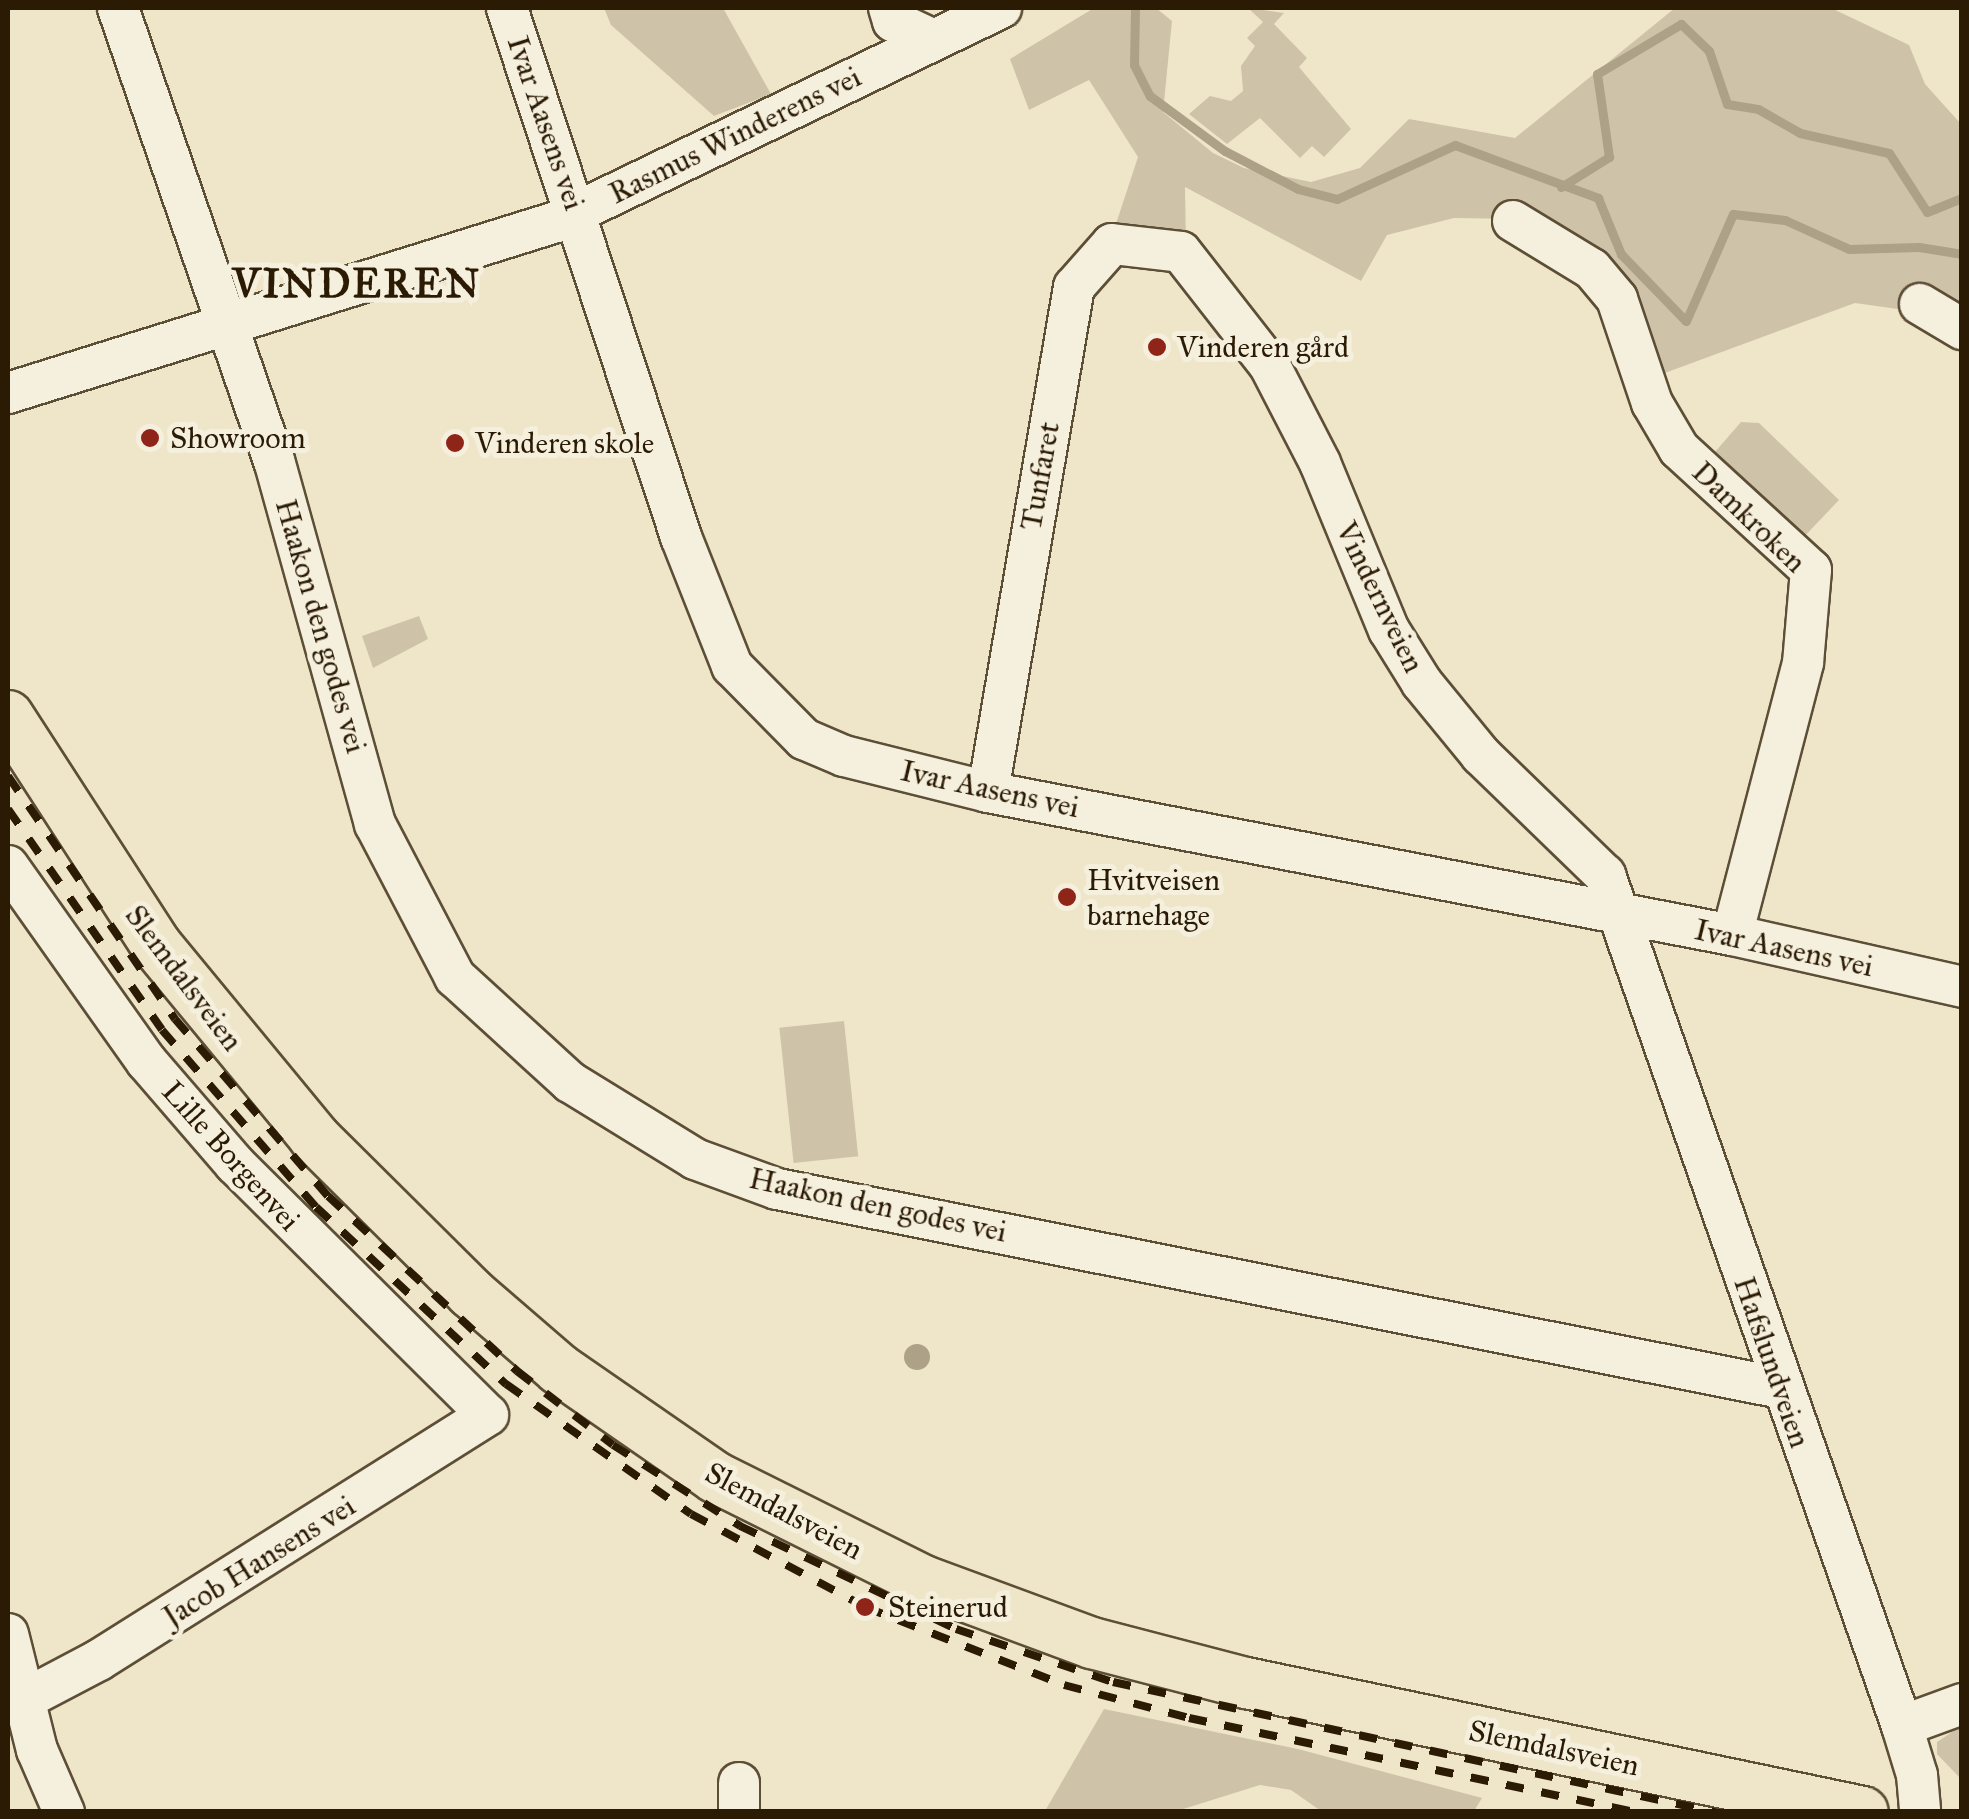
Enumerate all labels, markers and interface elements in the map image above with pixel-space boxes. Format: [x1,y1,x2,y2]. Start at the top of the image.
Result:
street label: Ivar Aasens vei [499,31,593,215]
street label: Rasmus Winderens vei [603,58,867,212]
district label: VINDEREN [232,260,482,308]
place label: Vinderen gård [1177,329,1349,365]
marker: Vinderen gård [1146,336,1168,358]
street label: Tunfaret [1013,419,1067,533]
place label: Showroom [170,420,306,456]
place label: Vinderen skole [475,425,654,461]
marker: Showroom [139,427,161,449]
marker: Vinderen skole [444,432,466,454]
street label: Damkroken [1685,454,1813,580]
street label: Haakon den godes vei [268,495,374,757]
street label: Vindernveien [1328,516,1432,678]
street label: Ivar Aasens vei [897,753,1083,825]
place label: Hvitveisen barnehage [1087,862,1220,932]
marker: Hvitveisen barnehage [1056,886,1078,908]
street label: Slemdalsveien [118,898,250,1058]
street label: Ivar Aasens vei [1691,912,1877,984]
street label: Lille Borgenvei [154,1074,308,1238]
street label: Haakon den godes vei [746,1160,1010,1250]
street label: Hafslundveien [1726,1272,1818,1452]
street label: Slemdalsveien [699,1454,869,1568]
street label: Jacob Hansens vei [156,1487,362,1635]
place label: Steinerud [888,1589,1008,1625]
marker: Steinerud [852,1594,878,1620]
street label: Slemdalsveien [1466,1712,1642,1784]

